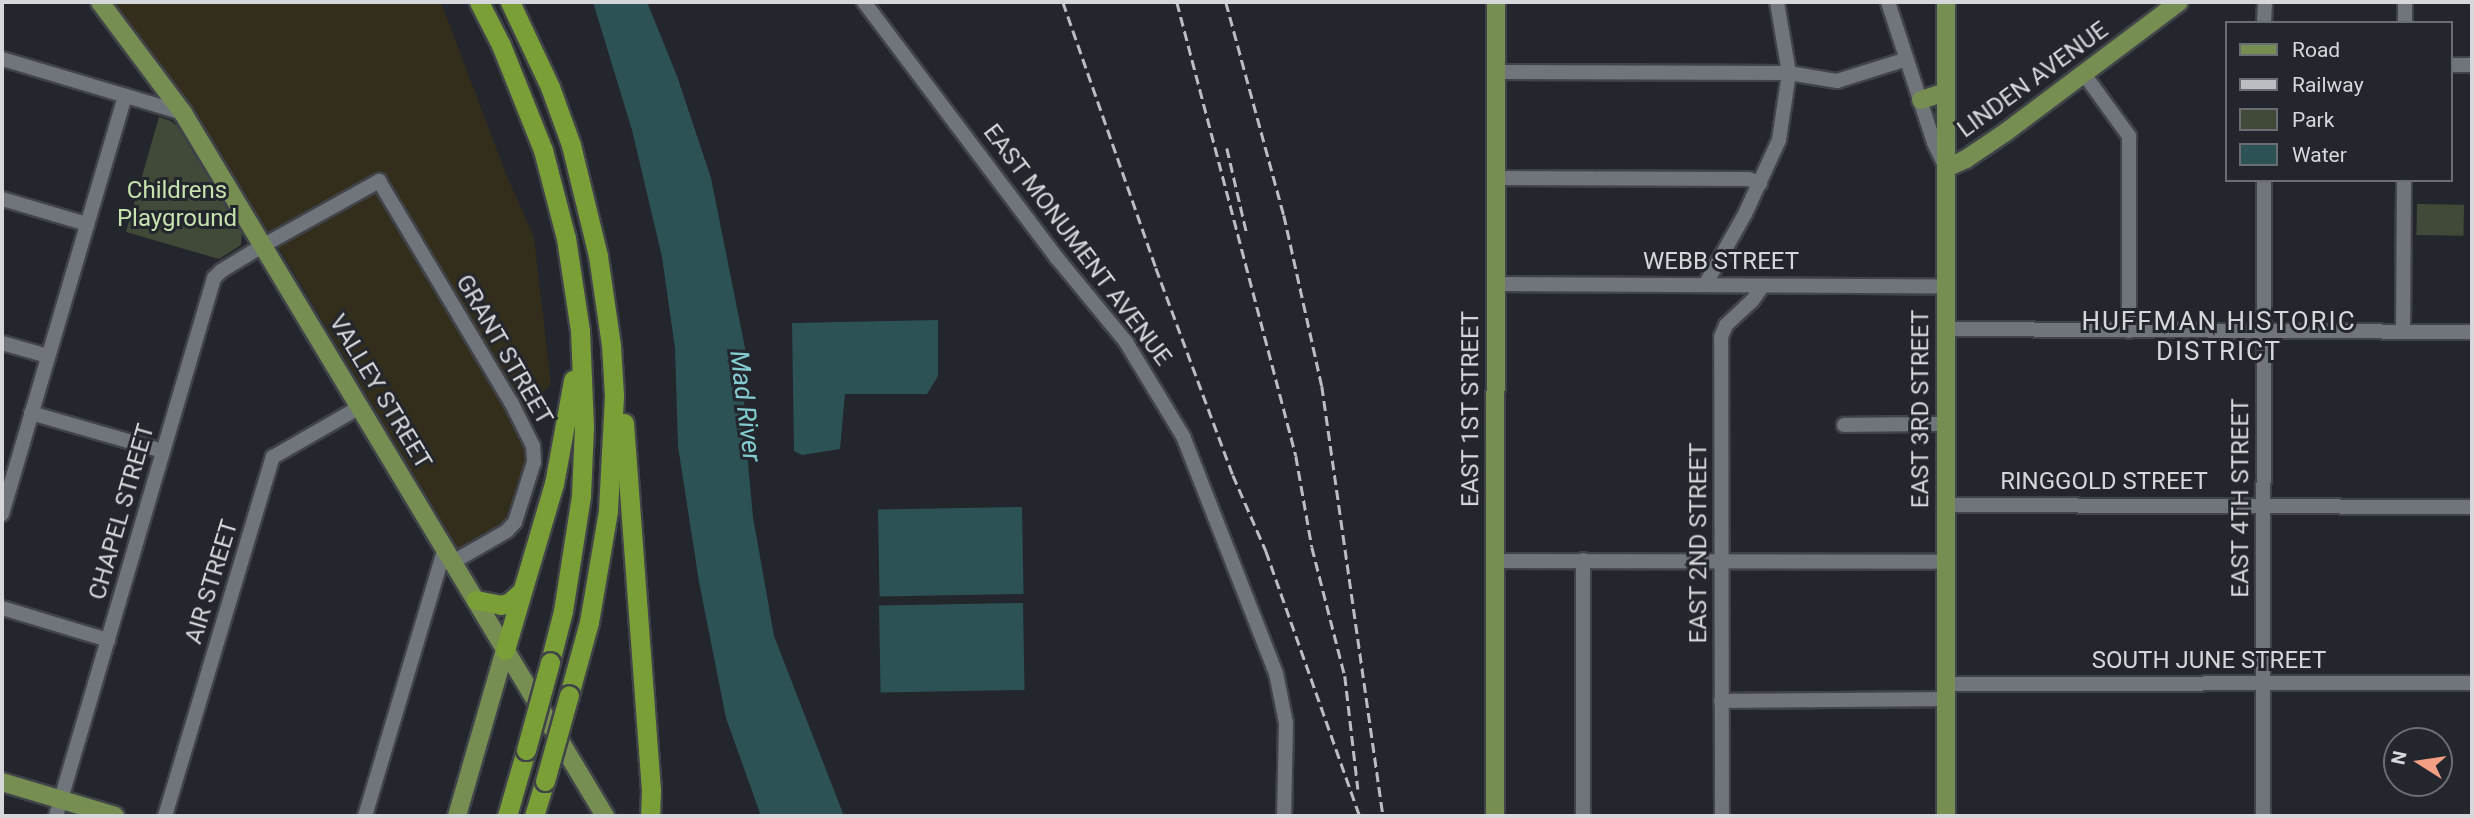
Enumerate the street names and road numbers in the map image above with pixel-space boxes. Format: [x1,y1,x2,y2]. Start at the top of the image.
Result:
street label: LINDEN AVENUE [1952,16,2114,144]
street label: EAST MONUMENT AVENUE [977,118,1177,372]
street label: WEBB STREET [1643,248,1799,276]
street label: GRANT STREET [449,270,559,430]
street label: VALLEY STREET [323,310,437,474]
street label: EAST 1ST STREET [1457,310,1485,508]
street label: EAST 3RD STREET [1907,310,1935,508]
street label: EAST 4TH STREET [2227,398,2255,598]
street label: CHAPEL STREET [83,421,161,603]
street label: EAST 2ND STREET [1685,442,1713,644]
street label: RINGGOLD STREET [2000,468,2208,496]
street label: AIR STREET [179,517,245,647]
street label: SOUTH JUNE STREET [2092,647,2326,675]

